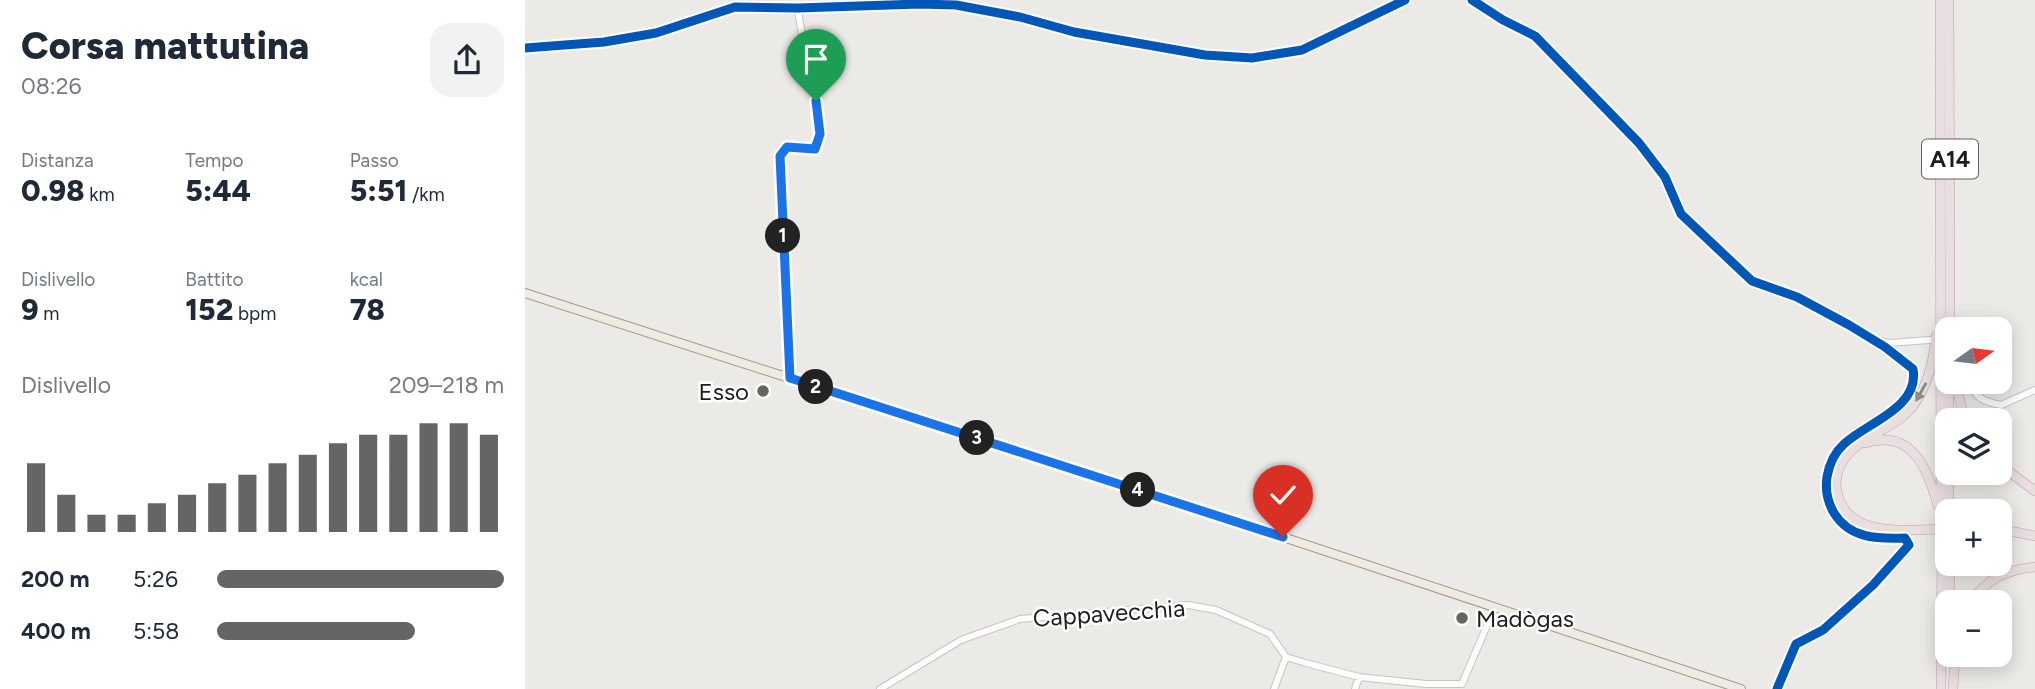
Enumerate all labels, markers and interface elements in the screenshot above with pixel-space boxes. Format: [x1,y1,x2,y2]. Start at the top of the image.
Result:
text: Corsa mattutina [21,23,309,69]
button: share [430,23,504,97]
pin [786,29,846,101]
icon: arrive [797,40,835,78]
text: 08:26 [21,72,82,100]
road number: A14 [1922,140,1978,178]
text: Distanza [21,149,94,172]
text: Tempo [185,149,243,172]
text: Passo [350,149,399,172]
text: 0.98 [21,172,84,209]
text: 5:44 [185,172,251,209]
text: 5:51 [350,172,407,209]
text: km [84,183,115,206]
text: /km [407,183,445,206]
pin: 1 [765,218,801,254]
text: 1 [778,224,787,247]
text: Dislivello [21,268,95,291]
text: Battito [185,268,244,291]
text: kcal [350,268,383,291]
text: 9 [21,291,39,328]
text: 152 [185,291,233,328]
text: 78 [350,291,385,328]
text: m [39,302,59,325]
text: bpm [233,302,277,325]
north arrow [1935,317,2013,394]
map controls [1935,317,2012,667]
pin: 2 [799,370,833,404]
text: Dislivello [21,371,111,399]
text: 209–218 m [389,371,504,399]
text: 2 [810,375,821,398]
place label: Esso [699,377,749,406]
marker: Esso [755,383,771,399]
one-way arrow [1915,383,1927,402]
button: layers [1935,408,2012,485]
pin: 3 [959,420,995,456]
text: 3 [971,426,982,449]
pin [1253,465,1313,537]
pin: 4 [1121,472,1155,508]
icon: check [1264,476,1302,514]
text: 4 [1131,478,1144,501]
button: + [1935,499,2012,576]
text: 200 m [21,565,90,593]
text: 5:26 [133,565,178,593]
button: − [1935,590,2012,667]
street label: Cappavecchia [1032,593,1186,633]
place label: Madògas [1476,604,1574,633]
marker: Madògas [1454,610,1470,626]
text: 400 m [21,617,91,645]
text: 5:58 [133,617,179,645]

